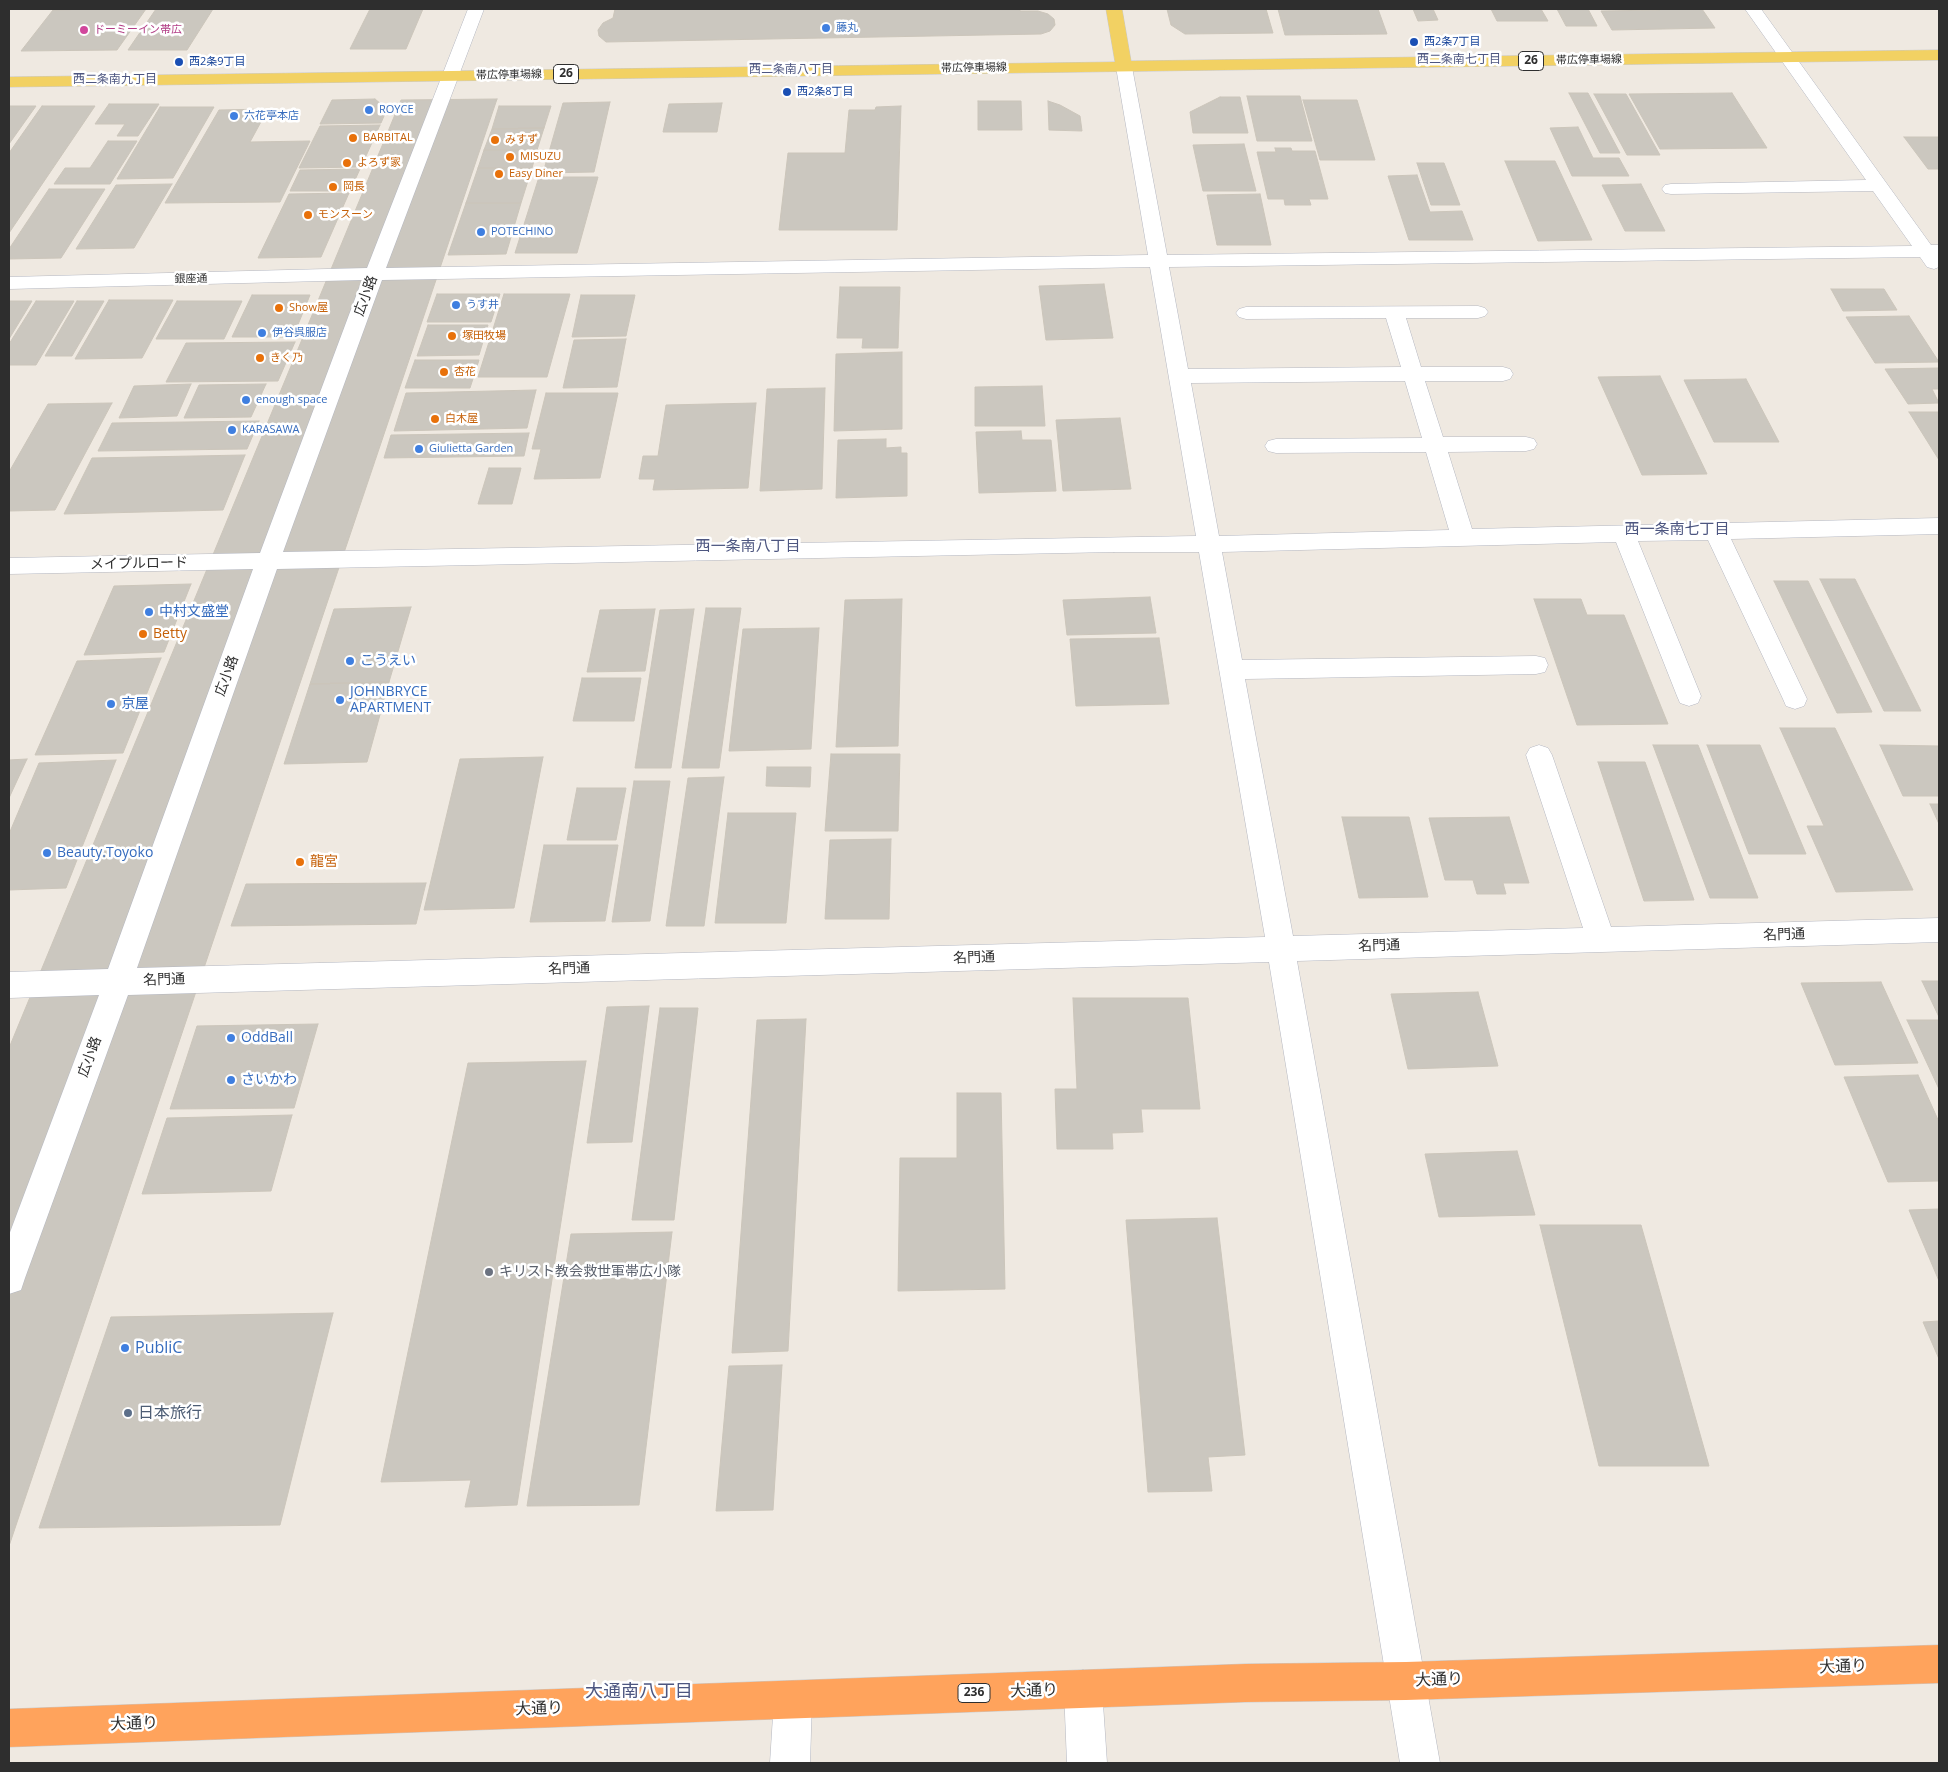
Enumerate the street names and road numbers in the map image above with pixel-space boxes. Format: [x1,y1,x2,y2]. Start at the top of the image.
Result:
road number: 26 [1518,51,1544,70]
street label: 帯広停車場線 [1556,53,1622,67]
street label: 帯広停車場線 [941,61,1007,75]
road number: 26 [554,64,578,84]
street label: 帯広停車場線 [476,68,542,82]
street label: 銀座通 [174,272,208,286]
street label: 広小路 [351,273,381,319]
street label: メイプルロード [90,555,188,573]
street label: 広小路 [212,653,242,699]
street label: 名門通 [1763,926,1805,944]
street label: 名門通 [1358,937,1400,955]
street label: 名門通 [953,949,995,967]
street label: 名門通 [548,960,590,978]
street label: 名門通 [143,971,185,989]
street label: 広小路 [75,1034,105,1080]
street label: 大通り [1819,1657,1867,1677]
street label: 大通り [1415,1670,1463,1690]
street label: 大通り [1010,1681,1058,1701]
road number: 236 [958,1684,990,1702]
street label: 大通り [515,1699,563,1719]
street label: 大通り [110,1714,158,1734]

